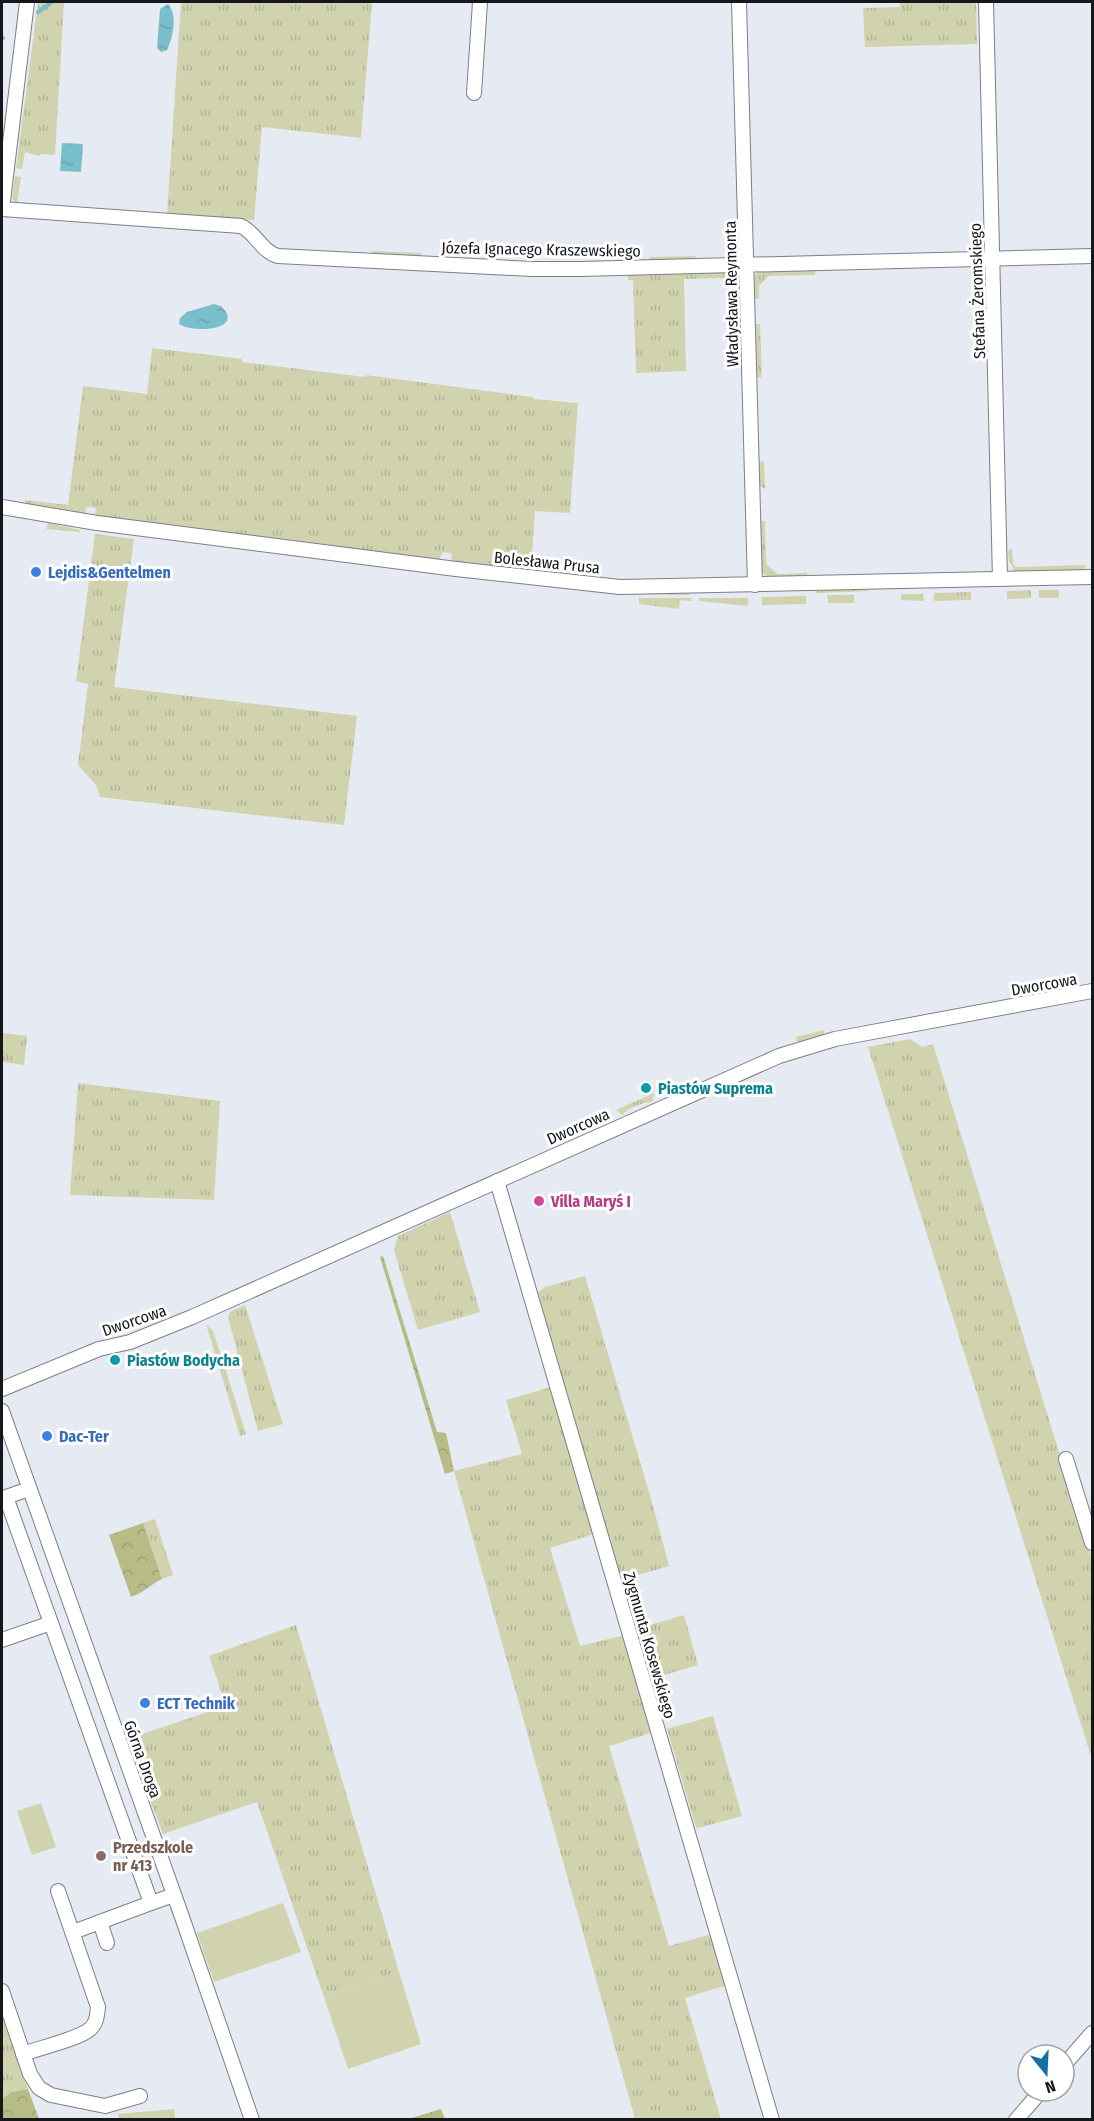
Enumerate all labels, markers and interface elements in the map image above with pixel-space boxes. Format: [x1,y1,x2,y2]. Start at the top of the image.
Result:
street label: Władysława Reymonta [721,221,742,367]
street label: Stefana Żeromskiego [966,223,989,359]
street label: Józefa Ignacego Kraszewskiego [441,238,641,261]
street label: Bolesława Prusa [493,547,601,578]
place label: Lejdis&Gentelmen [48,563,171,582]
marker: Lejdis&Gentelmen [29,565,43,579]
street label: Dworcowa [1010,969,1079,1000]
place label: Piastów Suprema [658,1079,773,1098]
marker: Piastów Suprema [639,1081,653,1095]
street label: Dworcowa [544,1104,613,1149]
place label: Villa Maryś I [550,1192,631,1211]
marker: Villa Maryś I [532,1194,546,1208]
street label: Dworcowa [100,1301,169,1340]
place label: Piastów Bodycha [127,1351,240,1370]
marker: Piastów Bodycha [108,1353,122,1367]
place label: Dac-Ter [59,1427,109,1446]
marker: Dac-Ter [40,1429,54,1443]
street label: Zygmunta Kosewskiego [620,1570,680,1721]
place label: ECT Technik [157,1694,236,1713]
marker: ECT Technik [138,1696,152,1710]
street label: Górna Droga [120,1718,165,1801]
place label: Przedszkole nr 413 [113,1838,193,1875]
marker: Przedszkole nr 413 [94,1849,108,1863]
north arrow [1016,2043,1076,2103]
text: N [1043,2076,1058,2097]

